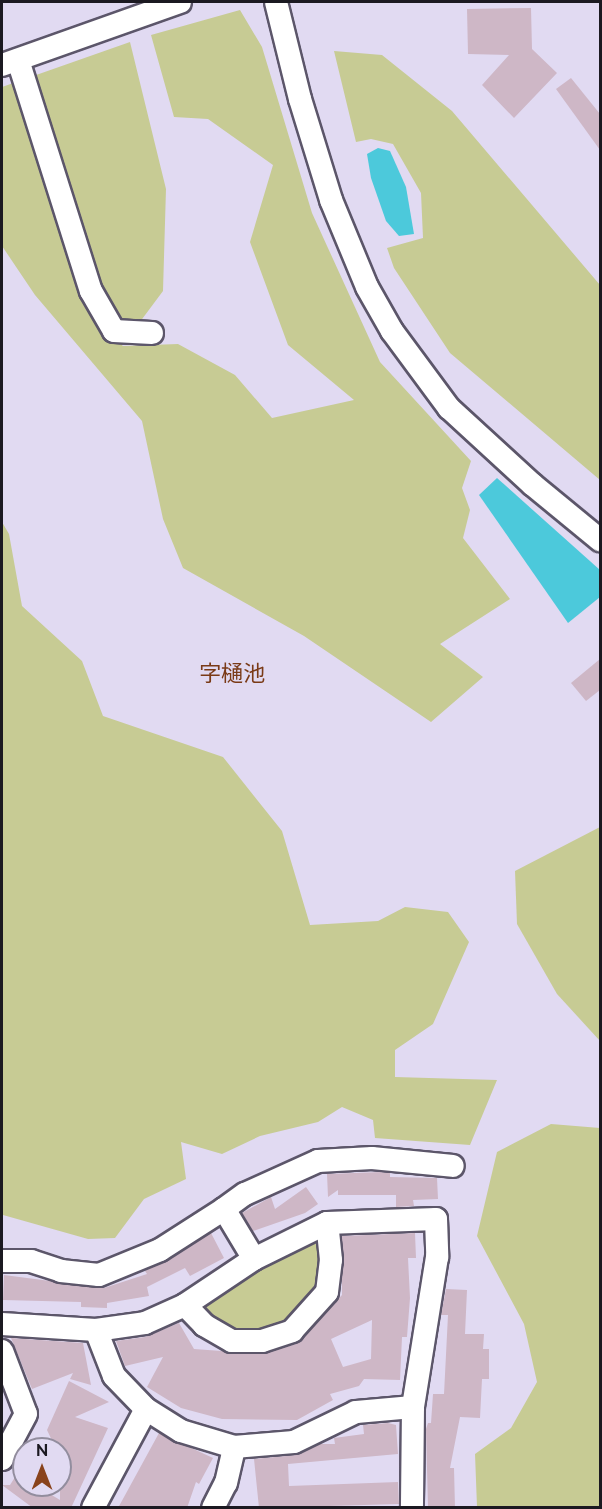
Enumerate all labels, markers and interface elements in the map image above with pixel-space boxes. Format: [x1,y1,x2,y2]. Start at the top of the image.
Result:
district label: 字樋池 [199,661,265,687]
north arrow [12,1437,72,1497]
text: N [36,1441,48,1460]

